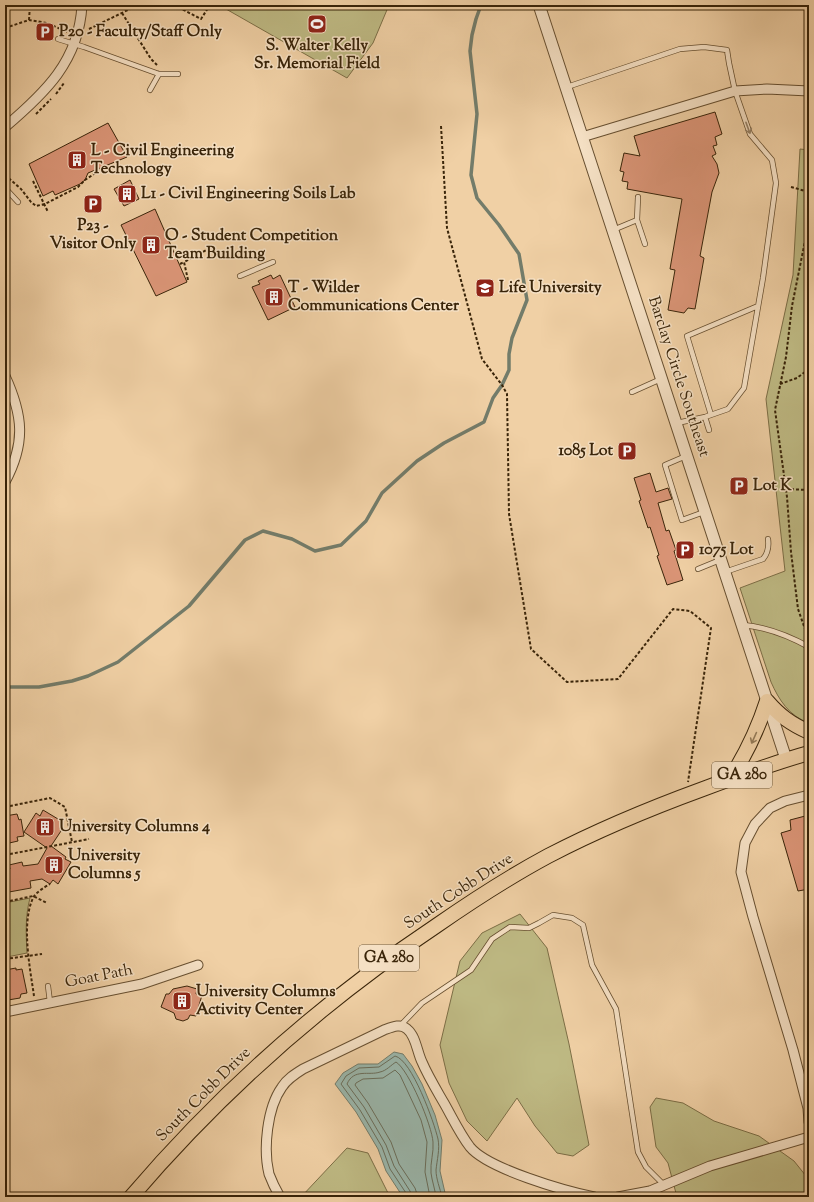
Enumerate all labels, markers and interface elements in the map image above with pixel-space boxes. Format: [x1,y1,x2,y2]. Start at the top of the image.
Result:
sports icon: S. Walter Kelly Sr. Memorial Field [306,13,328,35]
parking icon: P20 - Faculty/Staff Only [34,21,56,43]
place label: P20 - Faculty/Staff Only [59,21,222,44]
place label: S. Walter Kelly Sr. Memorial Field [254,35,381,76]
one-way arrow [745,121,752,134]
place label: L - Civil Engineering Technology [91,140,234,181]
building icon: L - Civil Engineering Technology [66,149,88,171]
building icon: L1 - Civil Engineering Soils Lab [116,183,138,205]
place label: L1 - Civil Engineering Soils Lab [141,183,356,206]
parking icon: P23 - Visitor Only [82,193,104,215]
place label: P23 - Visitor Only [50,215,136,256]
place label: O - Student Competition Team Building [165,225,339,266]
building icon: O - Student Competition Team Building [140,234,162,256]
place label: T - Wilder Communications Center [288,277,460,318]
school or university icon: Life University [474,277,496,299]
place label: Life University [499,277,602,300]
building icon: T - Wilder Communications Center [263,286,285,308]
street label: Barclay Circle Southeast [641,294,715,461]
place label: 1085 Lot [559,440,614,463]
parking icon: 1085 Lot [616,440,638,462]
parking icon: Lot K [728,475,750,497]
place label: Lot K [753,475,792,498]
parking icon: 1075 Lot [674,539,696,561]
place label: 1075 Lot [699,539,754,562]
one-way arrow [750,731,757,743]
road number: GA 280 [712,762,772,788]
building icon: University Columns 4 [34,816,56,838]
place label: University Columns 4 [59,816,210,839]
place label: University Columns 5 [68,845,141,886]
street label: South Cobb Drive [400,848,518,936]
building icon: University Columns 5 [43,854,65,876]
road number: GA 280 [359,945,419,971]
street label: Goat Path [63,959,136,995]
place label: University Columns Activity Center [196,981,336,1022]
building icon: University Columns Activity Center [171,990,193,1012]
street label: South Cobb Drive [151,1042,257,1148]

